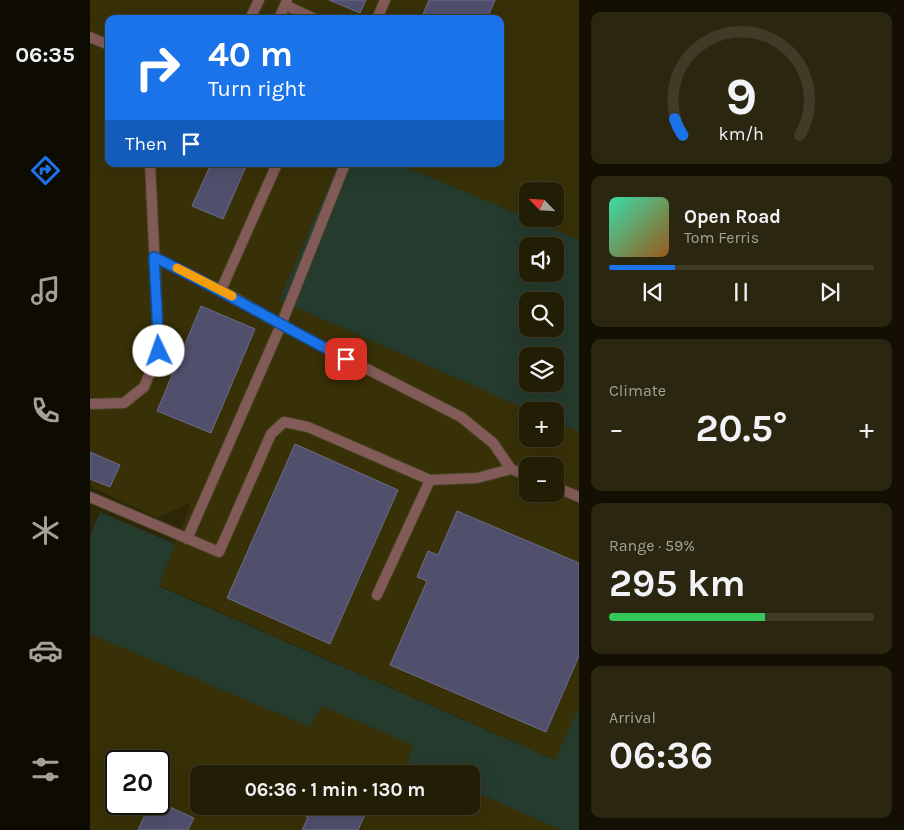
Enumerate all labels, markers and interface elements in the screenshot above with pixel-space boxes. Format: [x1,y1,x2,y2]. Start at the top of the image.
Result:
text: 40 m [208,34,293,75]
icon: right [125,35,190,100]
text: 06:35 [15,42,75,68]
text: 9 [726,66,757,127]
text: Turn right [208,76,306,102]
text: km/h [719,124,764,145]
icon: arrive [177,130,205,158]
text: Then [125,133,167,155]
icon: directions [28,153,63,188]
north arrow [519,182,564,228]
map controls [519,182,564,502]
text: Open Road [684,206,781,228]
text: Tom Ferris [684,228,759,247]
button: sound [519,237,564,282]
icon: music [28,273,63,308]
icon: previous [639,278,667,306]
icon: pause [727,278,755,306]
icon: next [816,278,844,306]
button: search [519,292,564,337]
position arrow [132,324,184,376]
pin [325,338,367,380]
icon: arrive [332,345,360,373]
button: layers [519,347,564,392]
text: Climate [609,381,666,400]
icon: phone [28,393,63,428]
button: + [519,402,564,447]
text: 20.5° [695,406,788,451]
text: − [609,412,624,445]
text: + [859,412,874,445]
button: − [519,457,564,502]
icon: climate [28,513,63,548]
text: Range · 59% [609,536,695,555]
text: 295 km [609,561,745,606]
icon: car [28,633,63,668]
text: Arrival [609,708,656,727]
text: 06:36 [609,733,713,778]
speed limit sign: 20 [105,750,170,815]
icon: filters [28,752,63,787]
text: 06:36 · 1 min · 130 m [245,779,425,801]

